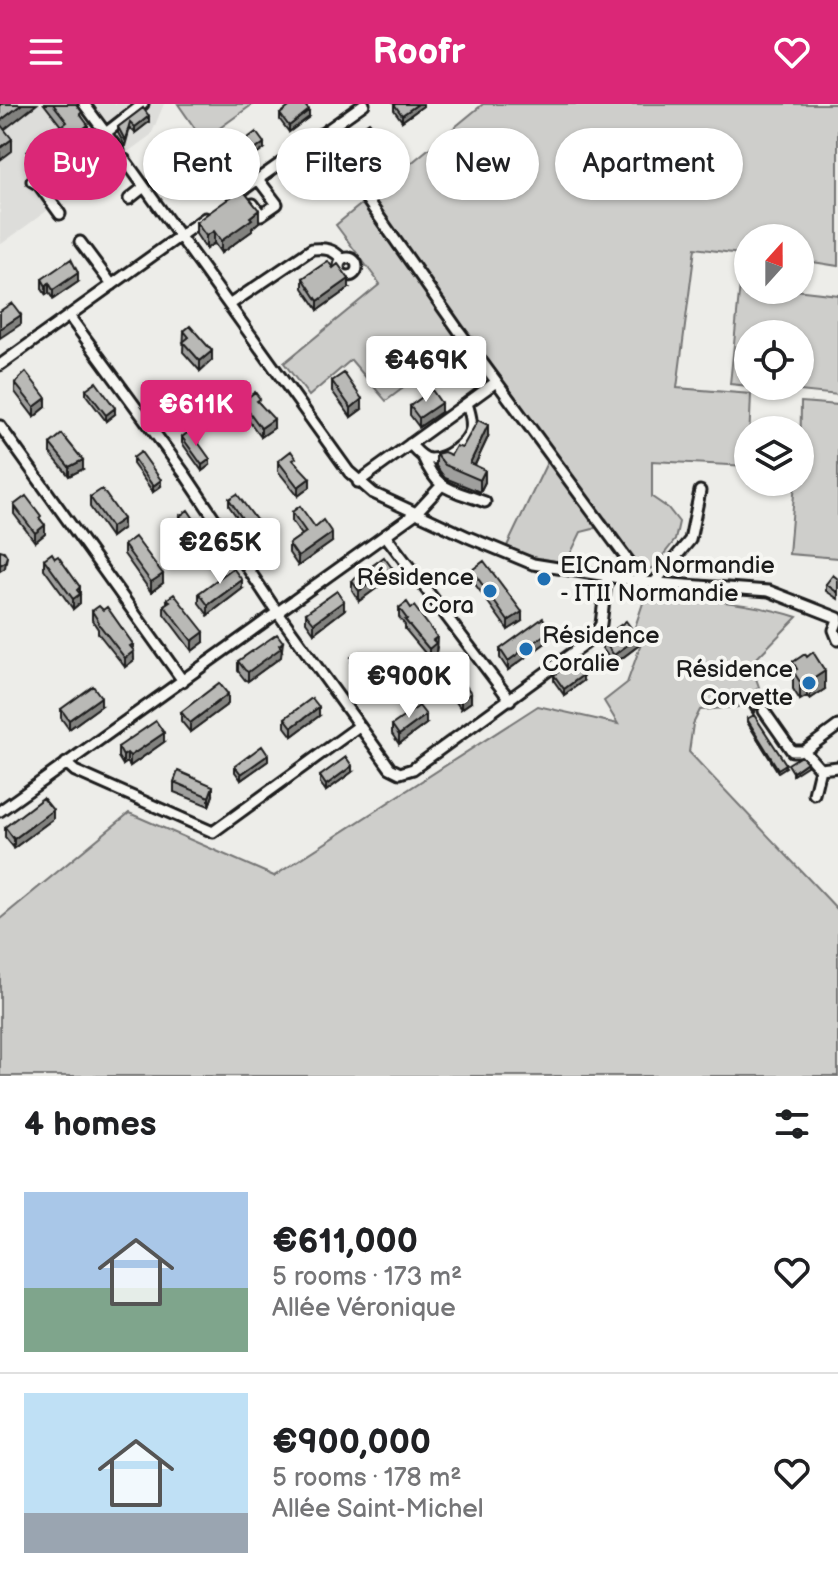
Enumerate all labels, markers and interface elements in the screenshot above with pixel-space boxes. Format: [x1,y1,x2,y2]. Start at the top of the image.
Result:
icon: menu [24,30,68,74]
icon: heart [770,30,814,74]
text: Roofr [373,31,465,74]
chip: Buy [24,128,127,200]
chip: Rent [143,128,260,200]
chip: Filters [276,128,410,200]
chip: New [426,128,539,200]
chip: Apartment [555,128,743,200]
north arrow [734,224,814,304]
map controls [734,224,814,496]
button: locate [734,320,814,400]
pin: €469K [370,336,482,404]
text: €469K [384,346,468,377]
pin: €611K [140,380,252,448]
text: €611K [159,390,233,421]
button: layers [734,416,814,496]
pin: €265K [164,518,276,586]
text: €265K [178,528,262,559]
place label: EICnam Normandie - ITII Normandie [560,551,775,608]
place label: Résidence Cora [356,563,474,620]
marker: EICnam Normandie - ITII Normandie [535,570,553,588]
marker: Résidence Cora [481,582,499,600]
place label: Résidence Coralie [542,621,660,678]
marker: Résidence Coralie [517,640,535,658]
pin: €900K [353,652,465,720]
place label: Résidence Corvette [675,655,793,712]
text: €900K [367,662,451,693]
marker: Résidence Corvette [800,674,818,692]
icon: filters [770,1102,814,1146]
text: 4 homes [24,1104,156,1145]
text: €611,000 [272,1221,418,1262]
icon: home [88,1224,184,1320]
icon: heart [770,1250,814,1294]
text: 5 rooms · 173 m² [272,1262,462,1293]
text: Allée Véronique [272,1293,456,1324]
text: €900,000 [272,1422,431,1463]
icon: home [88,1425,184,1521]
icon: heart [770,1451,814,1495]
text: 5 rooms · 178 m² [272,1463,461,1494]
text: Allée Saint-Michel [272,1494,484,1525]

